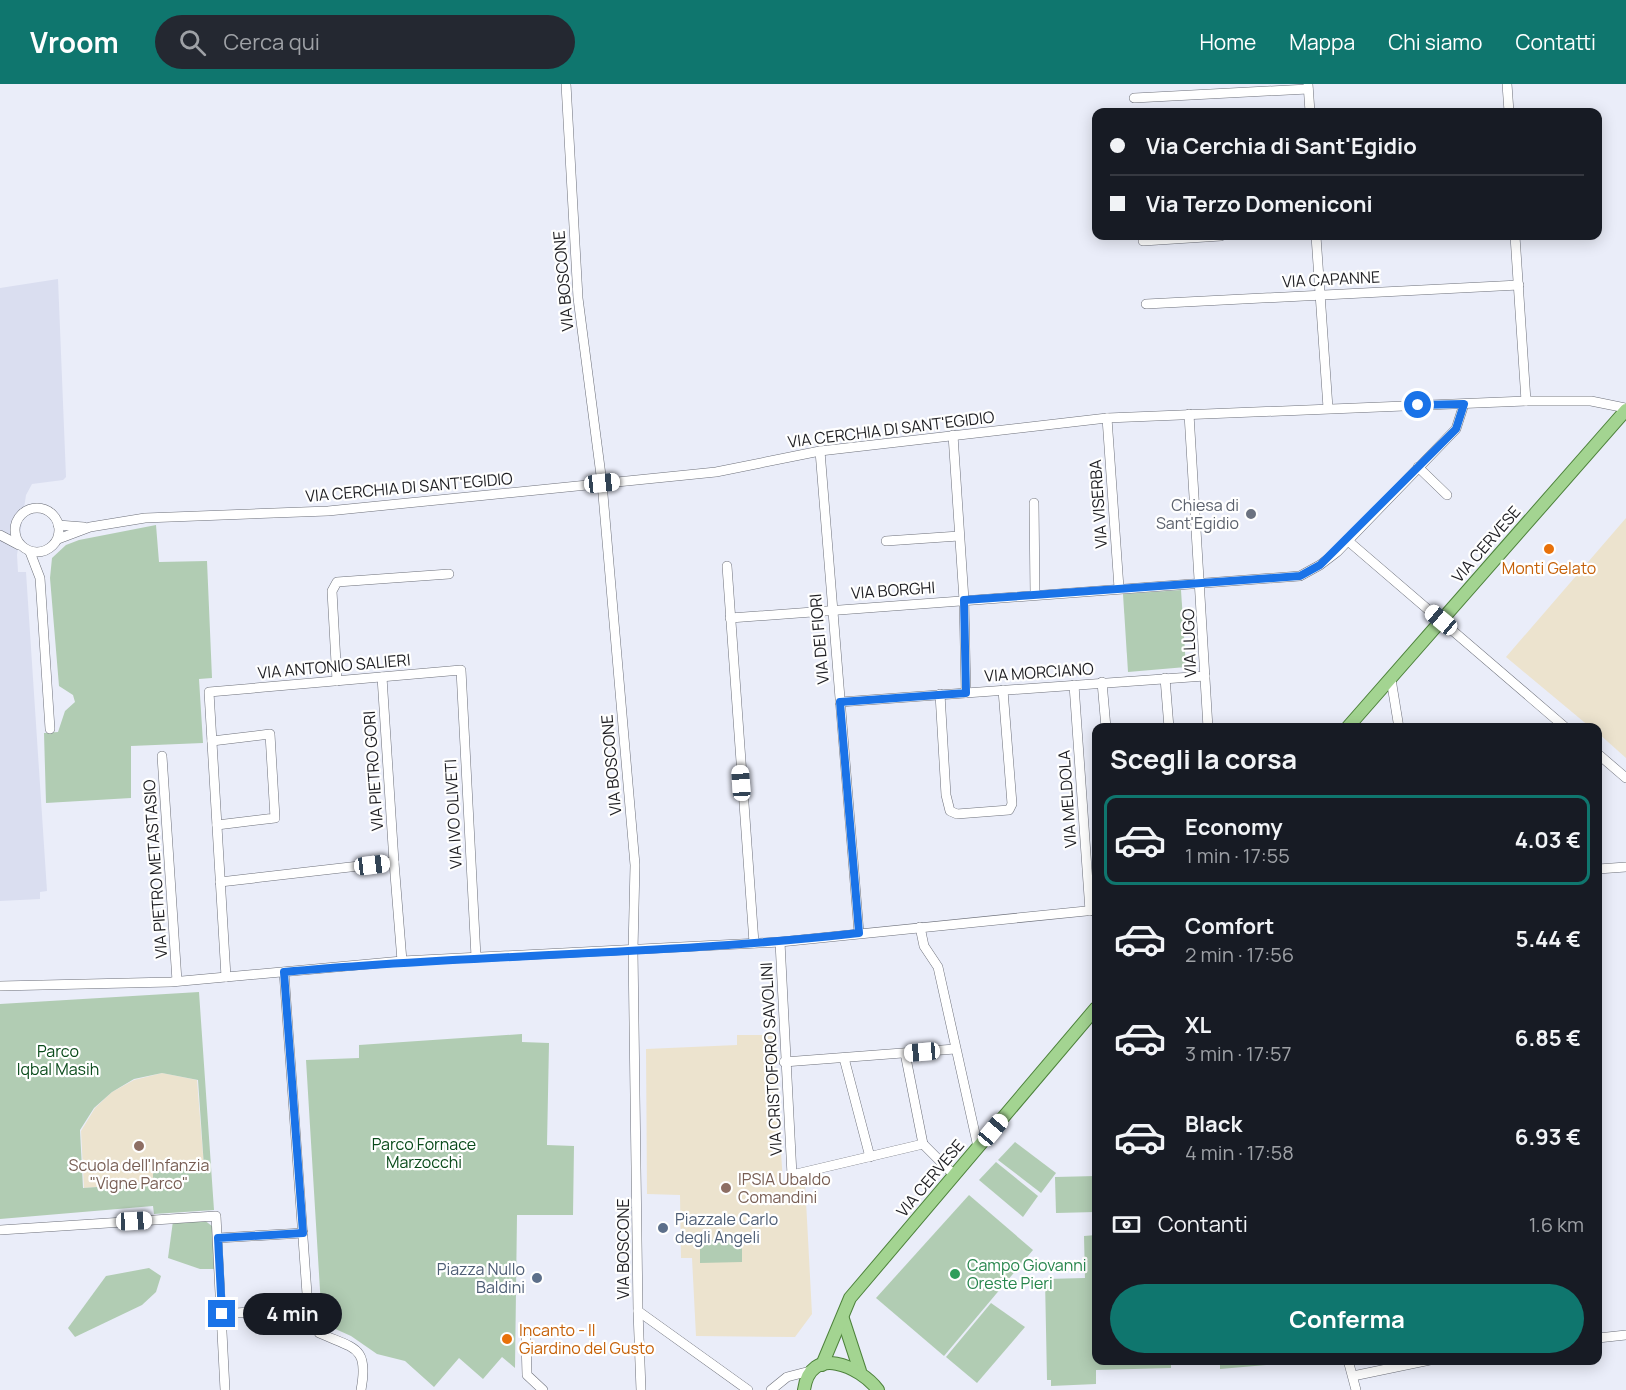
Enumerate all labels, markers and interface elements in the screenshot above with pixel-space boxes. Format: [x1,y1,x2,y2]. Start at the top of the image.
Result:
search box [155,15,575,69]
text: Vroom [30,23,119,61]
icon: search [176,26,209,59]
text: Cerca qui [224,27,320,57]
text: Home [1199,28,1256,56]
text: Mappa [1289,28,1355,56]
text: Chi siamo [1388,28,1483,56]
text: Contatti [1516,28,1596,56]
text: Via Cerchia di Sant'Egidio [1146,131,1417,161]
text: Via Terzo Domeniconi [1146,189,1373,219]
street label: VIA BOSCONE [548,230,578,332]
street label: VIA CAPANNE [1281,265,1381,293]
route start [1404,391,1431,418]
street label: VIA CERCHIA DI SANT'EGIDIO [786,405,996,453]
street label: VIA VISERBA [1084,459,1112,549]
street label: VIA CERCHIA DI SANT'EGIDIO [304,467,514,507]
car [583,472,621,494]
place label: Chiesa di Sant'Egidio [1156,494,1239,534]
street label: VIA CERVESE [1447,501,1525,587]
marker: Chiesa di Sant'Egidio [1244,507,1258,521]
marker: Monti Gelato [1542,542,1556,556]
place label: Monti Gelato [1502,557,1596,579]
street label: VIA BORGHI [850,576,936,604]
street label: VIA DEI FIORI [804,593,834,685]
car [1421,602,1461,638]
street label: VIA LUGO [1177,608,1201,678]
street label: VIA ANTONIO SALIERI [257,648,411,684]
street label: VIA MORCIANO [984,657,1095,687]
street label: VIA PIETRO GORI [358,710,388,832]
street label: VIA BOSCONE [596,714,626,816]
text: Scegli la corsa [1110,740,1297,777]
street label: VIA MELDOLA [1053,749,1081,849]
street label: VIA IVO OLIVETI [439,758,467,870]
car [731,764,751,802]
street label: VIA PIETRO METASTASIO [138,778,172,959]
text: Economy [1185,812,1283,842]
icon: car [1113,813,1167,867]
text: 4.03 € [1515,825,1581,855]
text: 1 min · 17:55 [1185,842,1290,869]
car [353,854,391,876]
text: Comfort [1185,911,1274,941]
icon: car [1113,912,1167,966]
text: 5.44 € [1516,924,1581,954]
text: 2 min · 17:56 [1185,941,1294,968]
street label: VIA CRISTOFORO SAVOLINI [755,962,787,1156]
text: XL [1185,1010,1211,1040]
icon: car [1113,1011,1167,1065]
text: 6.85 € [1515,1023,1581,1053]
park label: Parco Iqbal Masih [17,1040,99,1080]
text: 3 min · 17:57 [1185,1040,1292,1067]
car [903,1041,941,1063]
text: Black [1185,1109,1242,1139]
car [975,1110,1011,1150]
icon: car [1113,1110,1167,1164]
text: 6.93 € [1515,1122,1581,1152]
park label: Parco Fornace Marzocchi [372,1133,476,1173]
street label: VIA CERVESE [891,1135,969,1221]
marker: Scuola dell'Infanzia "Vigne Parco" [132,1139,146,1153]
text: 4 min · 17:58 [1185,1139,1294,1166]
place label: Scuola dell'Infanzia "Vigne Parco" [69,1154,209,1194]
place label: IPSIA Ubaldo Comandini [738,1168,831,1208]
marker: IPSIA Ubaldo Comandini [719,1181,733,1195]
street label: VIA BOSCONE [612,1198,634,1300]
place label: Piazzale Carlo degli Angeli [675,1208,778,1248]
icon: cash [1110,1208,1143,1241]
text: Contanti [1158,1209,1248,1239]
car [116,1211,152,1231]
text: 1.6 km [1529,1211,1584,1238]
marker: Piazzale Carlo degli Angeli [656,1221,670,1235]
place label: Campo Giovanni Oreste Pieri [967,1254,1086,1294]
place label: Piazza Nullo Baldini [437,1258,525,1298]
marker: Campo Giovanni Oreste Pieri [948,1267,962,1281]
marker: Piazza Nullo Baldini [530,1271,544,1285]
button: Conferma [1110,1284,1584,1353]
callout: 4 min [243,1293,342,1335]
route end [208,1300,235,1327]
text: 4 min [266,1300,319,1327]
place label: Incanto - Il Giardino del Gusto [519,1319,654,1359]
marker: Incanto - Il Giardino del Gusto [500,1332,514,1346]

